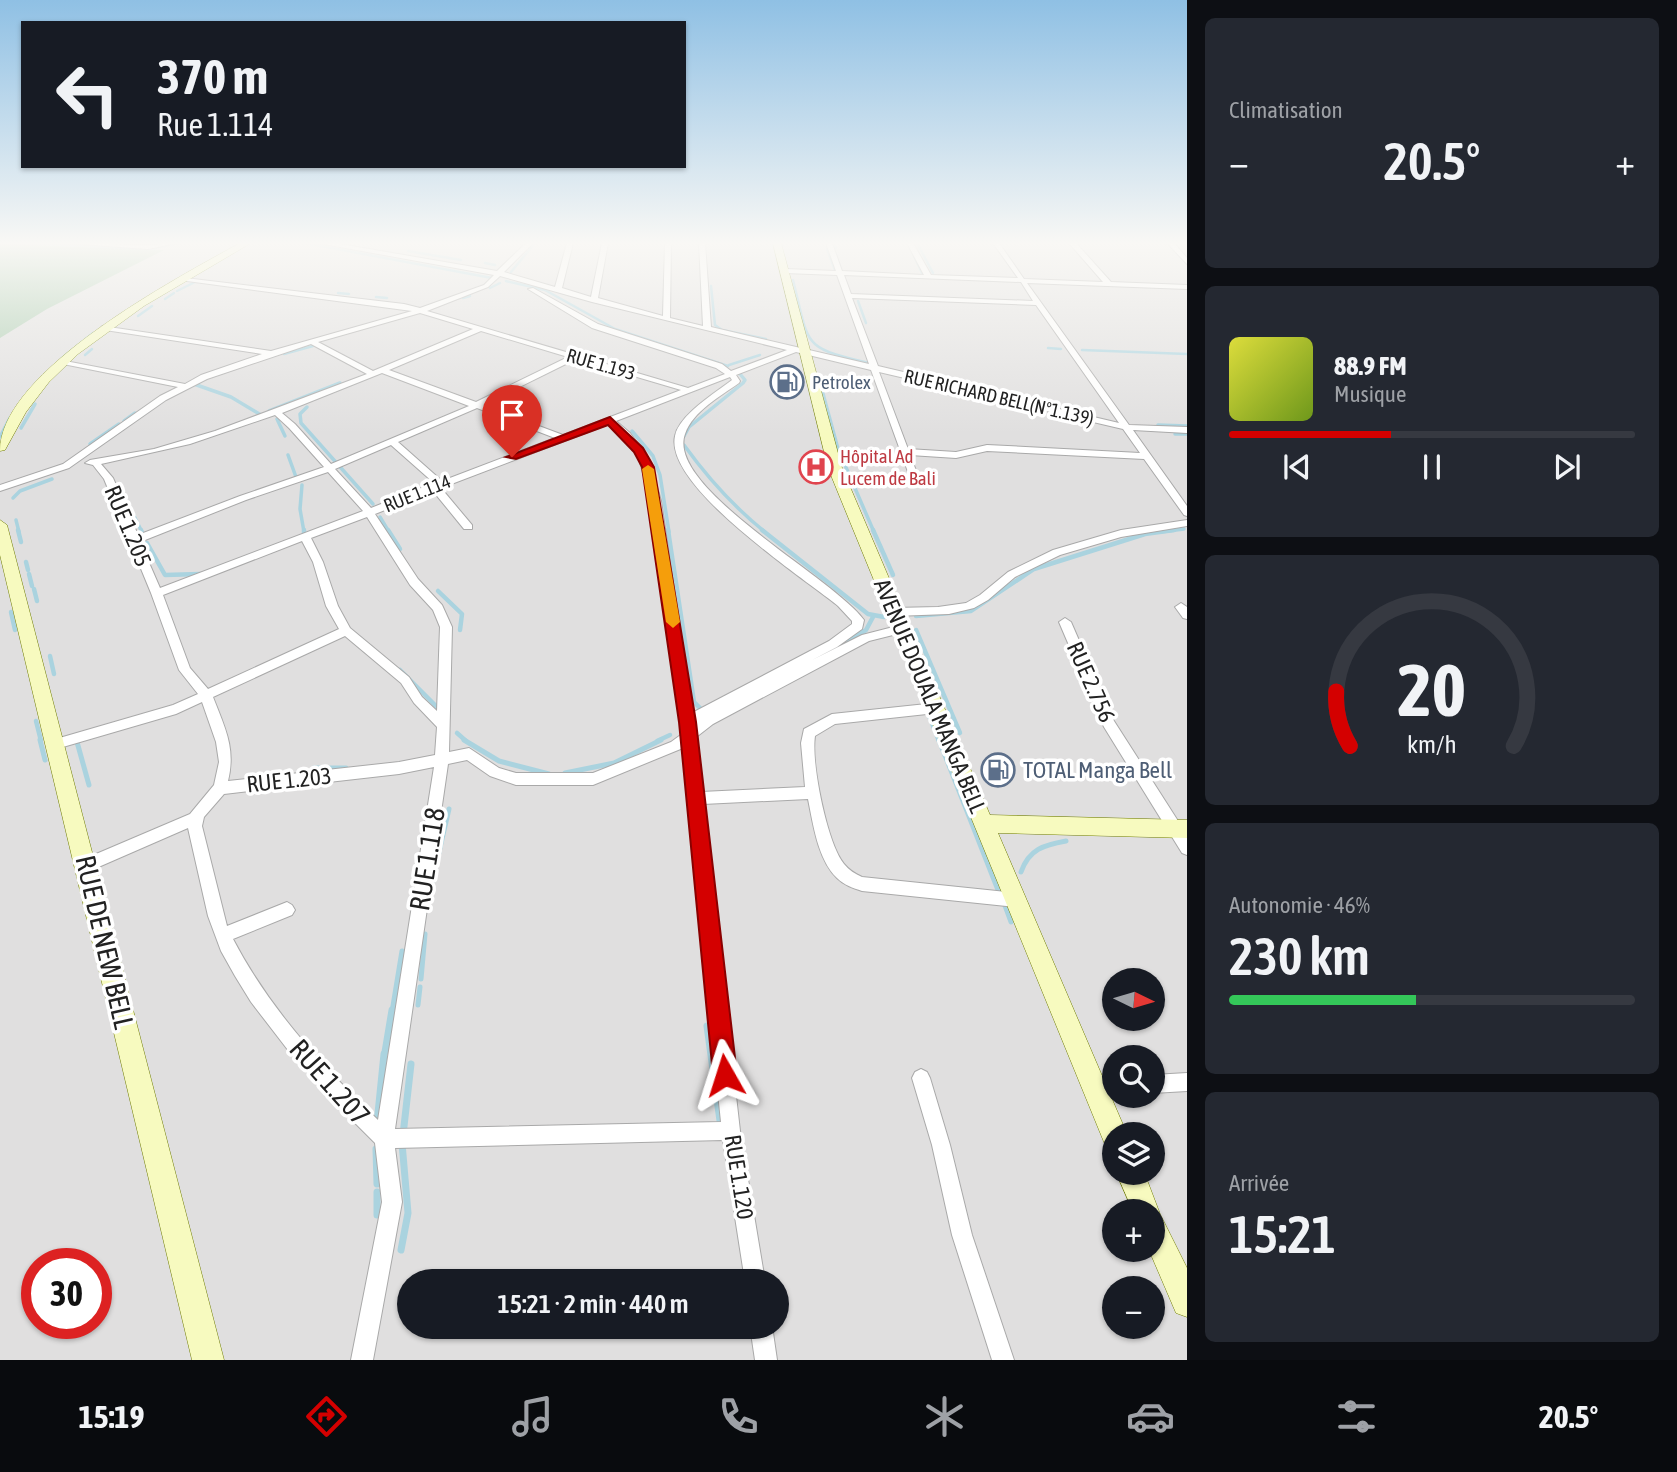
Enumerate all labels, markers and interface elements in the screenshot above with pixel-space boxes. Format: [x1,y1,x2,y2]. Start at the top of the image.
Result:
text: 370 m [157,48,268,104]
icon: left [42,49,133,140]
text: Climatisation [1229,97,1343,123]
text: Rue 1.114 [157,106,273,143]
text: 20.5° [1384,131,1480,191]
text: − [1229,140,1249,183]
text: + [1615,140,1635,183]
street label: RUE 1.193 [564,344,638,384]
text: 88.9 FM [1334,351,1407,381]
fuel station icon: Petrolex [768,363,806,401]
street label: RUE RICHARD BELL(N°1.139) [902,364,1096,430]
place label: Petrolex [812,371,871,393]
text: Musique [1334,381,1406,407]
pin [482,385,542,457]
icon: arrive [493,396,531,434]
place label: Hôpital Ad Lucem de Bali [840,445,936,489]
hospital icon: Hôpital Ad Lucem de Bali [797,448,835,486]
icon: previous [1278,448,1316,486]
icon: pause [1413,448,1451,486]
icon: next [1548,448,1586,486]
street label: RUE 1.114 [380,470,454,516]
street label: RUE 1.205 [99,482,157,570]
street label: AVENUE DOUALA MANGA BELL [869,575,991,817]
street label: RUE 2.756 [1062,638,1120,726]
text: 20 [1398,648,1466,731]
text: km/h [1407,730,1457,758]
fuel station icon: TOTAL Manga Bell [979,751,1017,789]
place label: TOTAL Manga Bell [1023,757,1172,783]
street label: RUE 1.203 [245,763,333,797]
street label: RUE 1.118 [403,805,451,913]
street label: RUE DE NEW BELL [69,852,141,1032]
text: Autonomie · 46% [1229,892,1370,918]
text: 230 km [1229,926,1370,986]
north arrow [1102,968,1166,1031]
map controls [1102,968,1165,1339]
street label: RUE 1.207 [283,1033,377,1131]
position arrow [688,1038,762,1112]
button: search [1102,1045,1165,1108]
button: layers [1102,1122,1165,1185]
street label: RUE 1.120 [719,1133,759,1221]
text: Arrivée [1229,1170,1289,1196]
button: + [1102,1199,1165,1262]
text: 15:21 [1229,1204,1336,1264]
speed limit sign: 30 [21,1248,112,1339]
button: − [1102,1276,1165,1339]
text: 15:21 · 2 min · 440 m [498,1289,688,1319]
icon: directions [302,1392,351,1441]
icon: music [508,1392,557,1441]
icon: phone [714,1392,763,1441]
icon: climate [920,1392,969,1441]
icon: car [1126,1392,1175,1441]
icon: filters [1332,1392,1381,1441]
text: 15:19 [79,1398,144,1435]
text: 20.5° [1539,1398,1598,1435]

